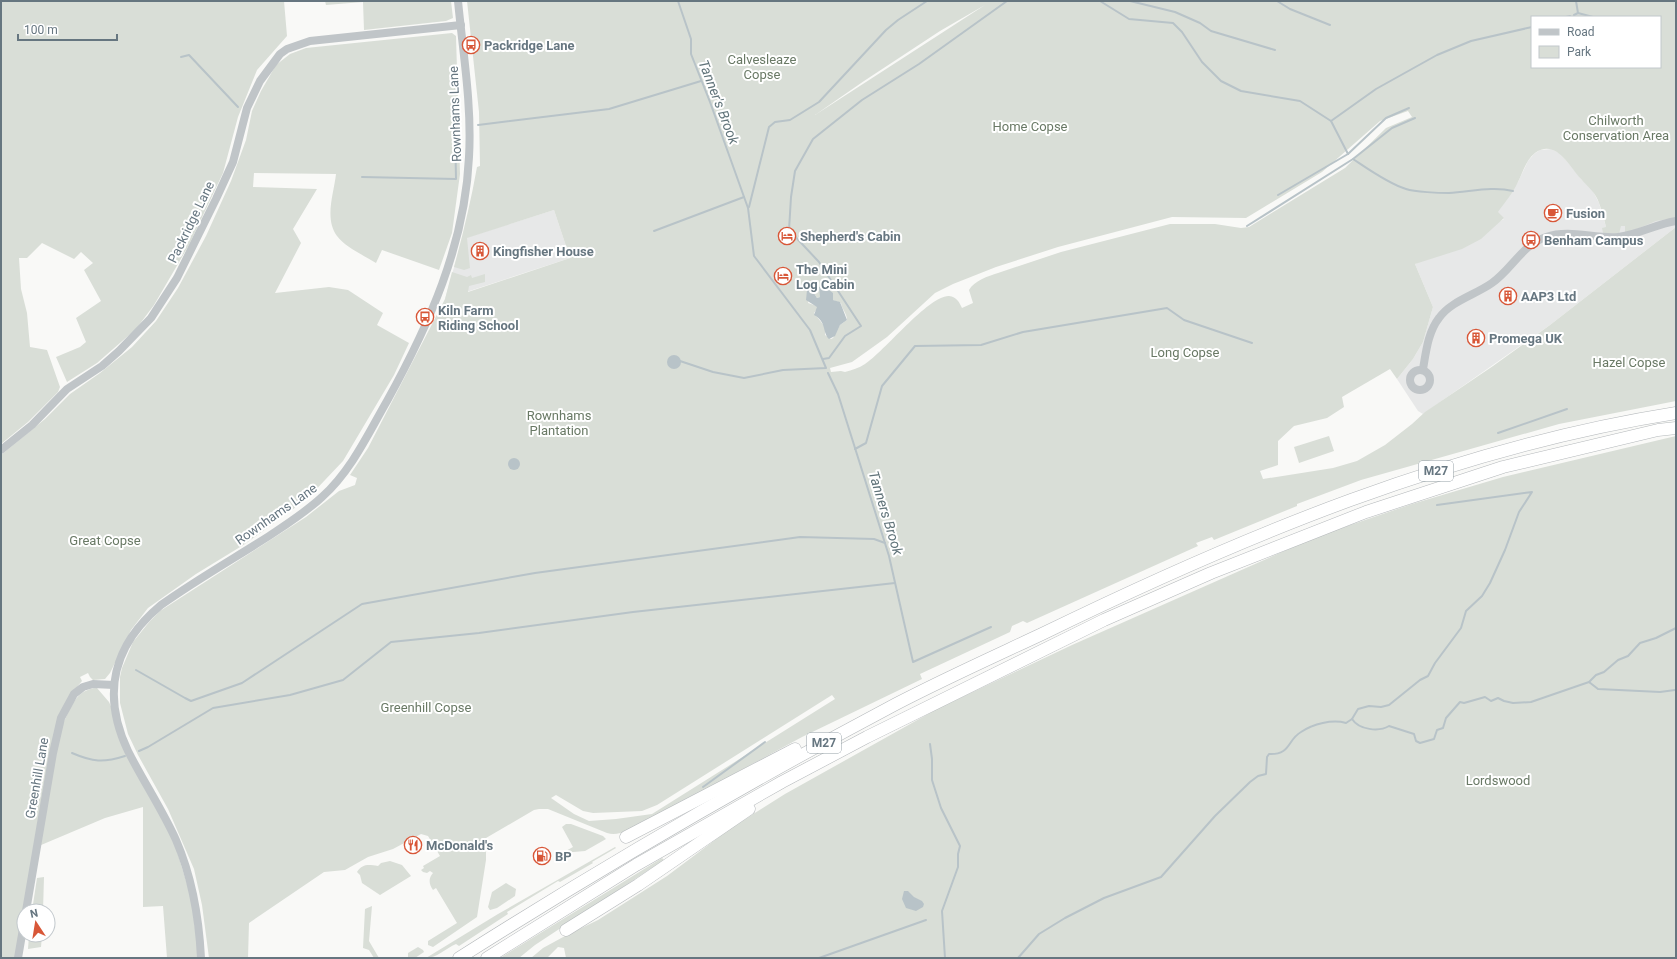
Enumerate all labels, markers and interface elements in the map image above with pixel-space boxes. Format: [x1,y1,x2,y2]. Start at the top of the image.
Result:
scale bar [18,16,117,42]
legend [1531,16,1661,68]
text: 100 m [24,23,58,37]
text: Road [1567,25,1595,39]
bus stop icon: Packridge Lane [461,35,481,55]
place label: Packridge Lane [484,38,574,53]
text: Park [1567,45,1592,59]
park label: Calvesleaze Copse [728,52,797,82]
water label: Tanner's Brook [696,57,743,148]
street label: Rownhams Lane [446,66,464,162]
park label: Chilworth Conservation Area [1563,113,1669,143]
park label: Home Copse [993,119,1068,134]
street label: Packridge Lane [165,179,217,265]
cafe icon: Fusion [1543,203,1563,223]
place label: Fusion [1566,206,1605,221]
hotel icon: Shepherd's Cabin [777,226,797,246]
place label: Shepherd's Cabin [800,229,901,244]
bus stop icon: Benham Campus [1521,230,1541,250]
place label: Benham Campus [1544,233,1644,248]
building icon: Kingfisher House [470,241,490,261]
place label: Kingfisher House [493,244,594,259]
place label: The Mini Log Cabin [796,262,855,292]
hotel icon: The Mini Log Cabin [773,266,793,286]
building icon: AAP3 Ltd [1498,286,1518,306]
place label: AAP3 Ltd [1521,289,1576,304]
place label: Kiln Farm Riding School [438,303,519,333]
bus stop icon: Kiln Farm Riding School [415,307,435,327]
building icon: Promega UK [1466,328,1486,348]
place label: Promega UK [1489,331,1563,346]
park label: Long Copse [1151,345,1220,360]
park label: Hazel Copse [1593,355,1665,370]
park label: Rownhams Plantation [527,408,592,438]
road number: M27 [1419,461,1453,481]
water label: Tanners Brook [866,469,907,558]
street label: Rownhams Lane [232,480,320,548]
park label: Great Copse [69,533,141,548]
park label: Greenhill Copse [381,700,471,715]
road number: M27 [807,733,841,753]
street label: Greenhill Lane [22,736,52,820]
park label: Lordswood [1466,773,1530,788]
restaurant icon: McDonald's [403,835,423,855]
place label: McDonald's [426,838,493,853]
fuel station icon: BP [532,846,552,866]
place label: BP [555,849,572,864]
north arrow [16,903,56,943]
text: N [29,906,39,921]

